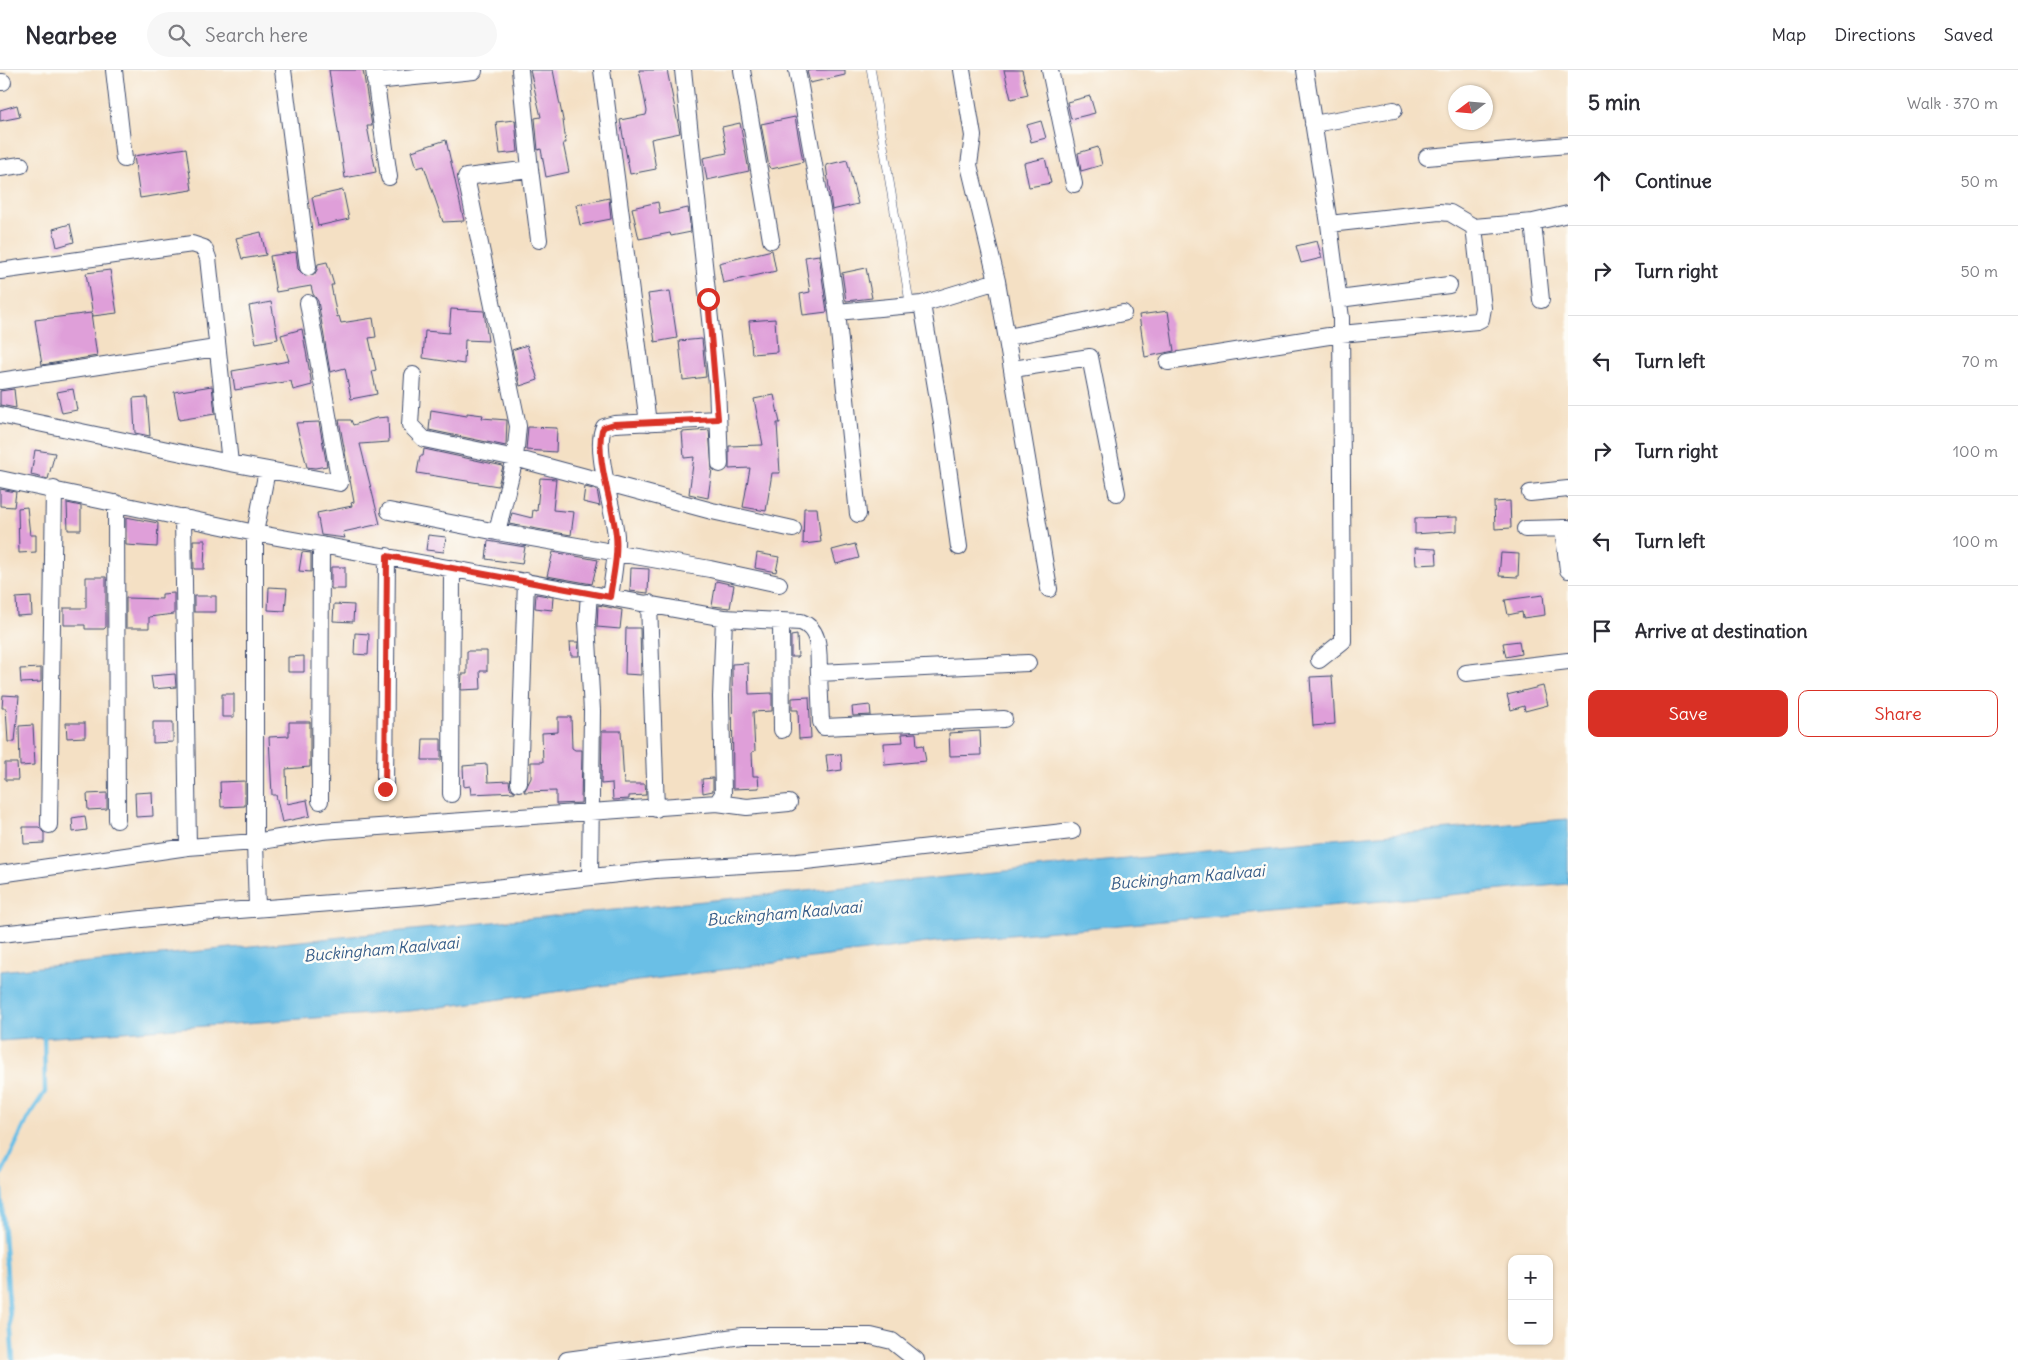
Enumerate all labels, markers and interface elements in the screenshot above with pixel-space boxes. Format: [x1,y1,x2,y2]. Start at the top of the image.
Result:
search box [147,12,497,57]
text: Nearbee [25,20,117,50]
icon: search [165,21,193,49]
text: Search here [205,23,308,47]
text: Map [1771,23,1806,46]
text: Directions [1834,23,1916,46]
text: Saved [1944,23,1993,46]
north arrow [1448,85,1493,130]
text: 5 min [1588,89,1640,116]
text: Walk · 370 m [1907,93,1998,113]
icon: ahead [1588,167,1616,195]
text: Continue [1635,169,1712,193]
text: 50 m [1960,171,1998,191]
icon: right [1588,257,1616,285]
text: Turn right [1635,259,1718,283]
text: 50 m [1960,261,1998,281]
route start [697,288,720,311]
icon: left [1588,347,1616,375]
text: Turn left [1635,349,1705,373]
text: 70 m [1962,351,1998,371]
icon: right [1588,437,1616,465]
text: Turn right [1635,439,1718,463]
text: 100 m [1953,441,1998,461]
icon: left [1588,527,1616,555]
text: Turn left [1635,529,1705,553]
text: 100 m [1953,531,1998,551]
icon: arrive [1588,617,1616,645]
text: Arrive at destination [1635,619,1808,643]
button: Save [1588,690,1788,737]
button: Share [1798,690,1998,737]
route end [374,778,397,801]
water label: Buckingham Kaalvaai [1109,860,1268,894]
water label: Buckingham Kaalvaai [706,896,865,930]
water label: Buckingham Kaalvaai [303,932,462,966]
map controls [1508,1255,1553,1345]
button: + [1508,1255,1553,1300]
button: − [1508,1300,1553,1345]

